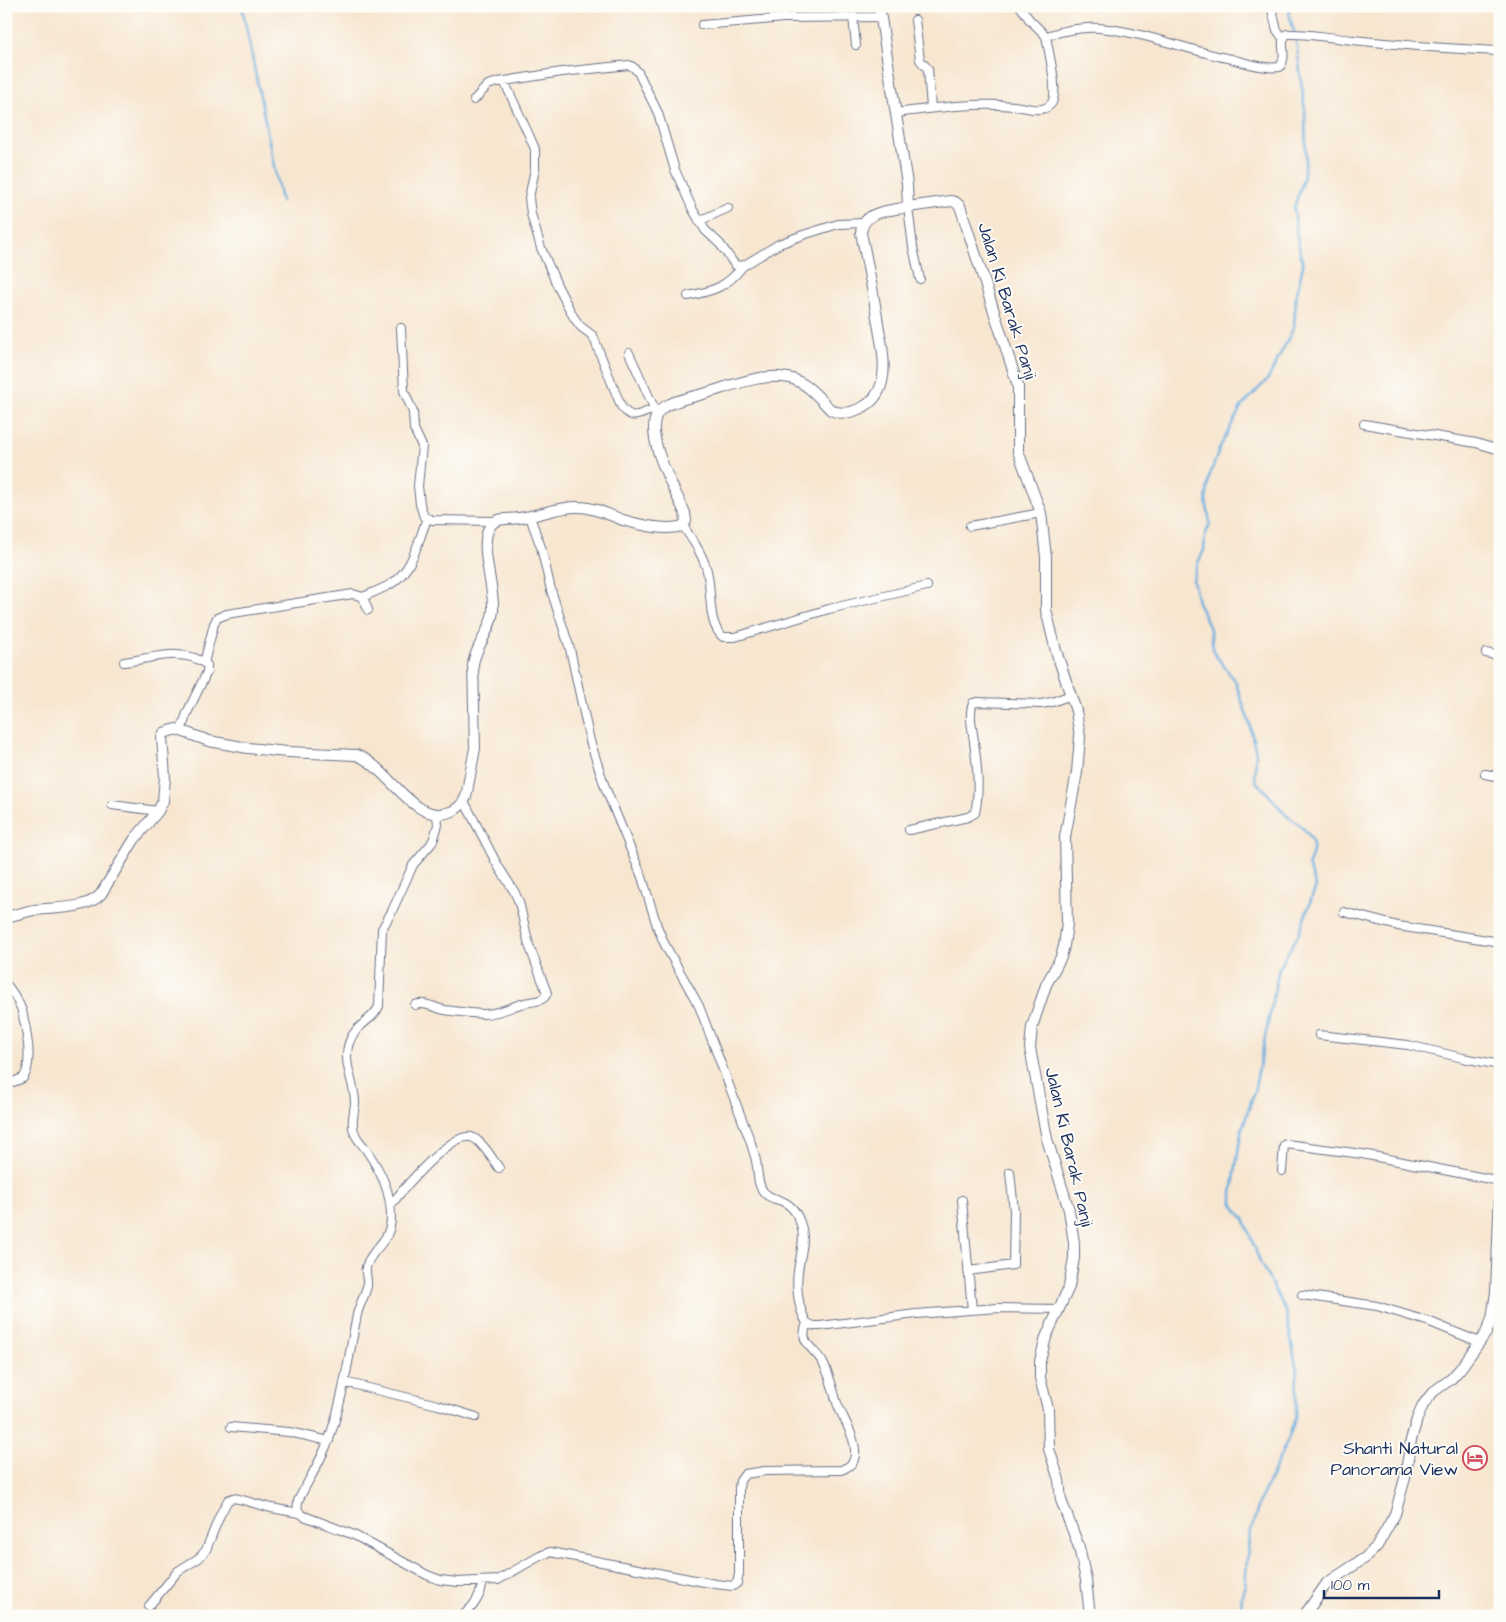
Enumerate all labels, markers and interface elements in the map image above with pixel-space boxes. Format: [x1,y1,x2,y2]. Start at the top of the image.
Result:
street label: Jalan Ki Barak Panji [971,220,1043,383]
street label: Jalan Ki Barak Panji [1039,1065,1100,1229]
place label: Shanti Natural Panorama View [1330,1436,1458,1482]
hotel icon: Shanti Natural Panorama View [1462,1445,1488,1471]
scale bar [1324,1567,1438,1599]
text: 100 m [1331,1575,1370,1596]

